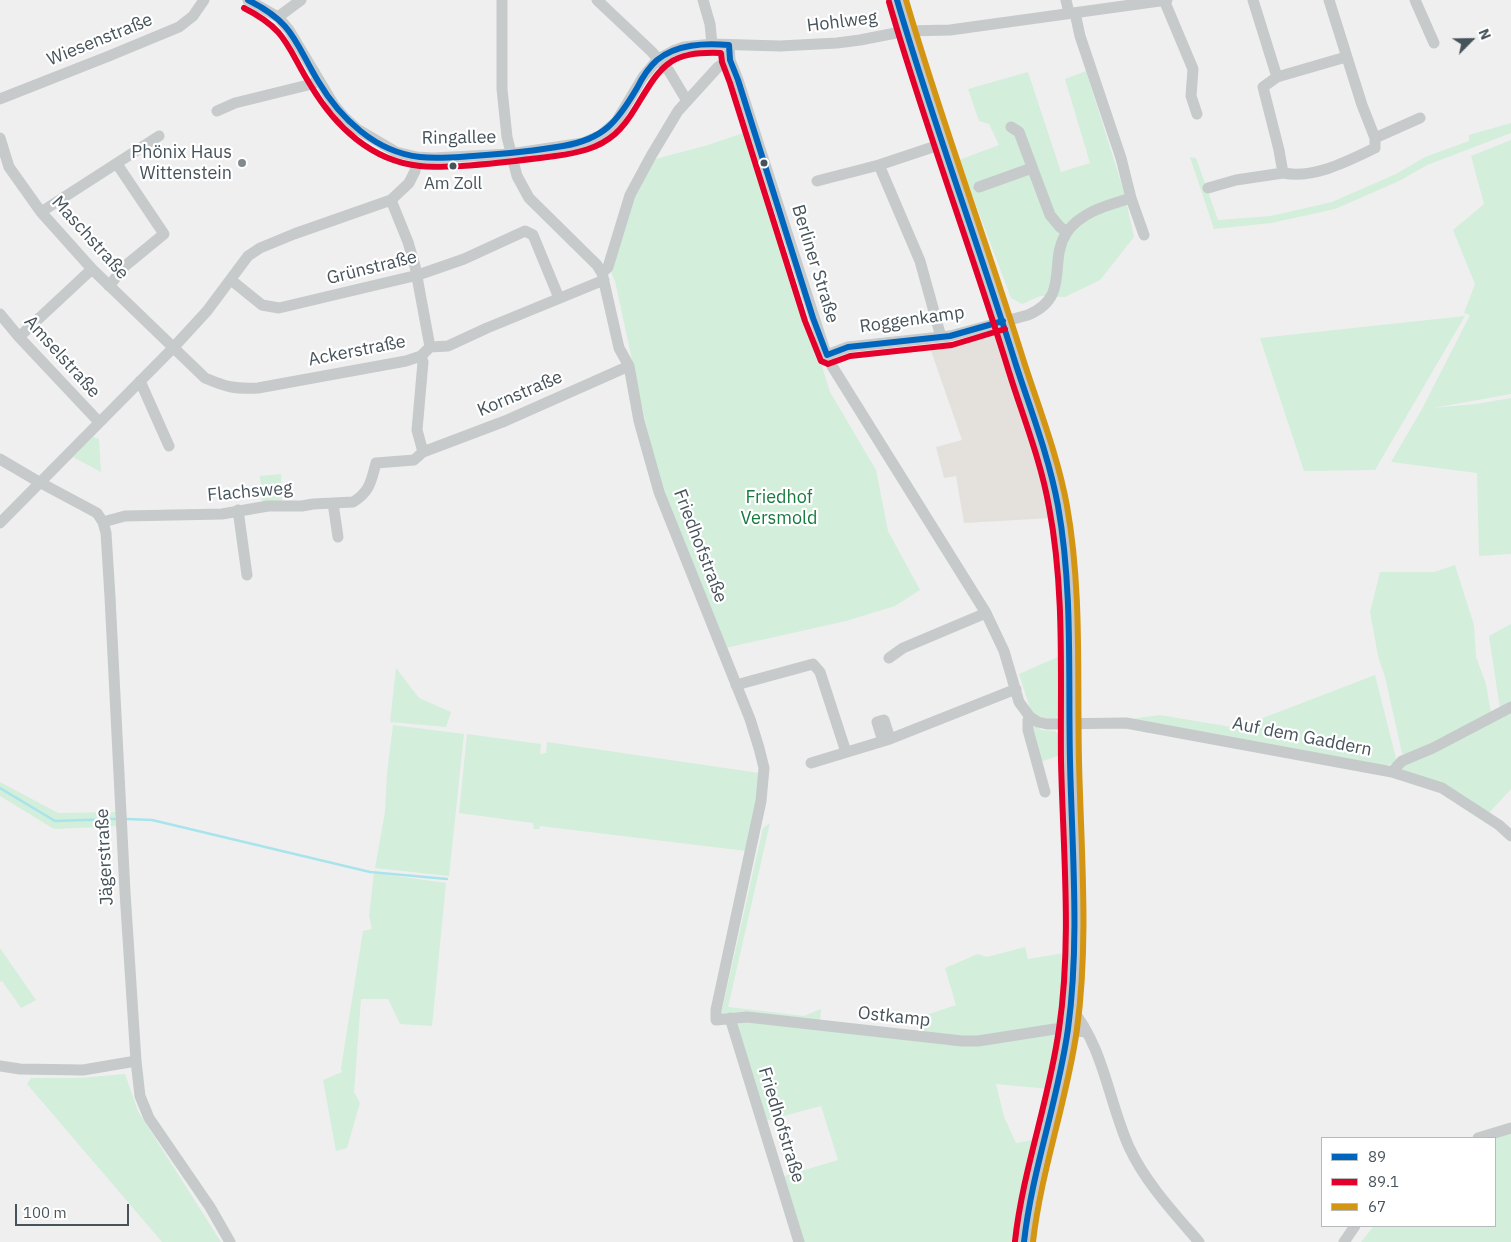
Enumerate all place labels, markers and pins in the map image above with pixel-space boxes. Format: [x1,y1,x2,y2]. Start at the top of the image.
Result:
place label: Phönix Haus Wittenstein [131,142,232,184]
marker: Phönix Haus Wittenstein [236,157,248,169]
unlabelled marker [759,158,769,168]
marker: Am Zoll [448,161,458,171]
place label: Am Zoll [424,174,482,194]

